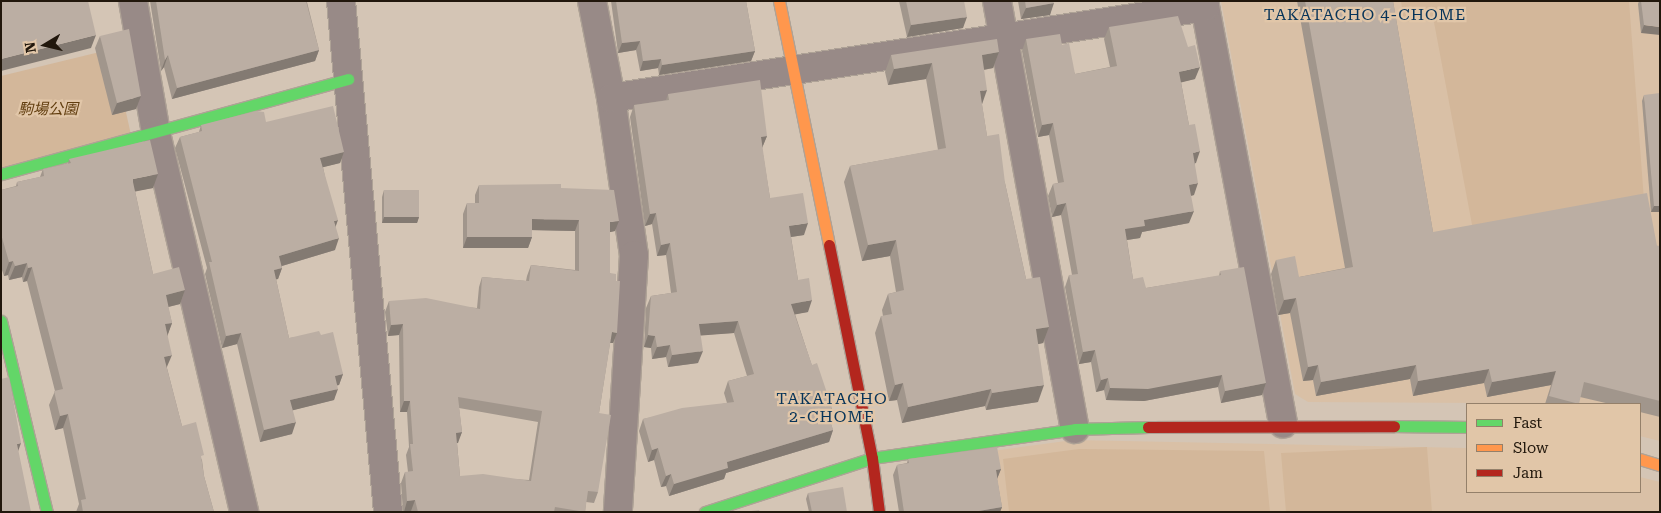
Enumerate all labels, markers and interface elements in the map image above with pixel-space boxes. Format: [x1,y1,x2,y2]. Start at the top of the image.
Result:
district label: TAKATACHO 4-CHOME [1262,5,1468,25]
north arrow [20,20,70,70]
text: N [21,41,39,54]
park label: 駒場公園 [18,101,78,119]
district label: TAKATACHO 2-CHOME [775,389,889,427]
legend [1466,403,1641,493]
text: Fast [1513,414,1542,432]
text: Slow [1513,439,1548,457]
text: Jam [1513,464,1543,482]

